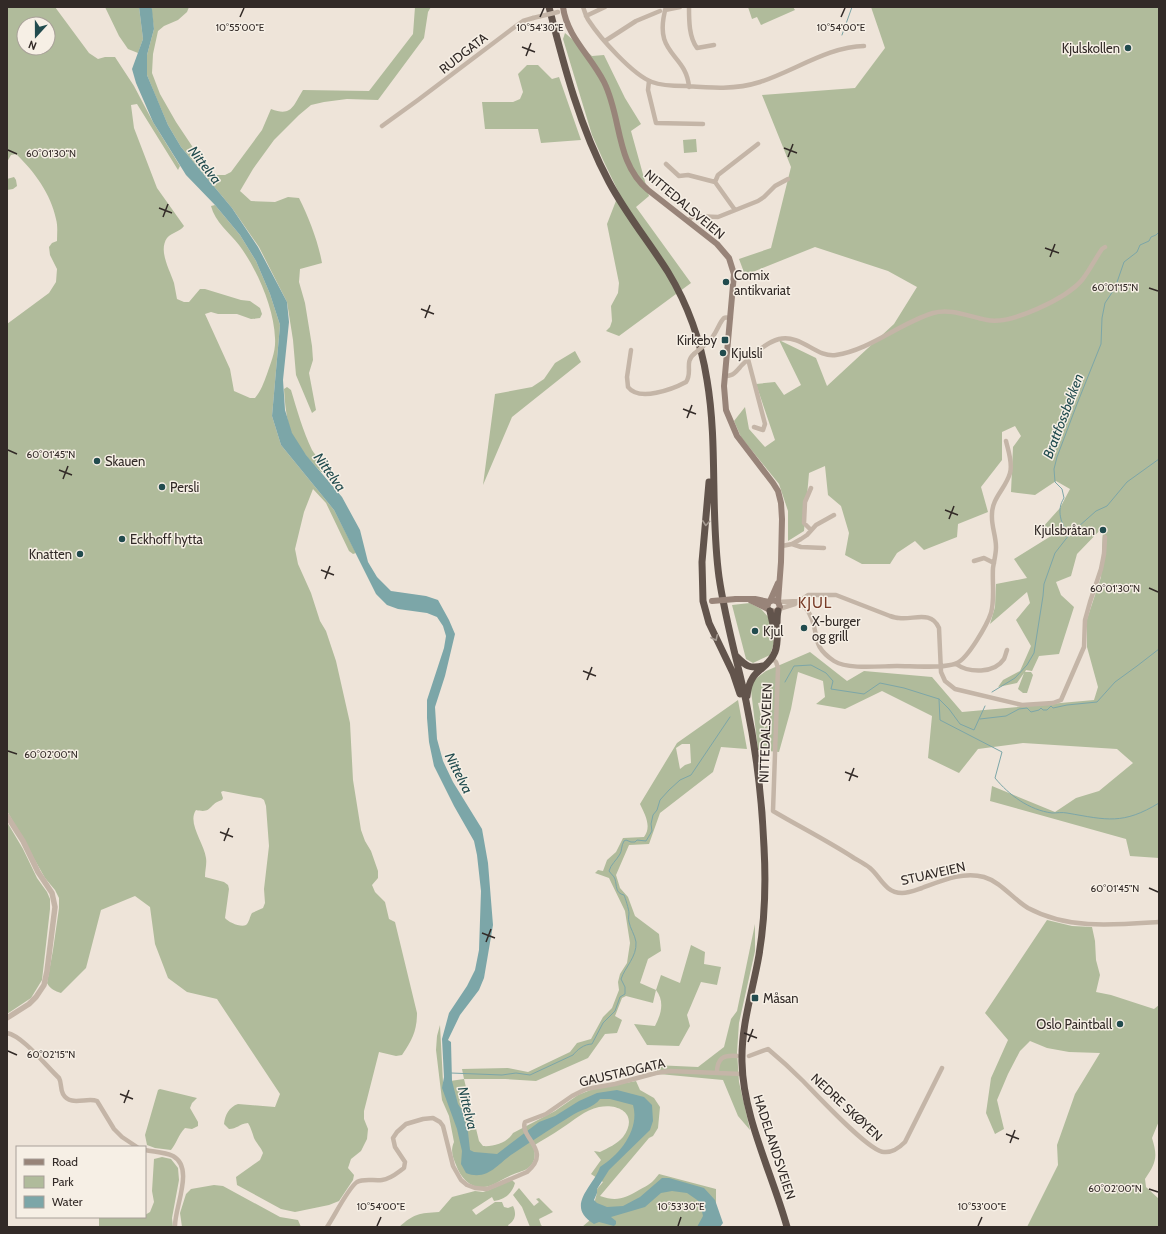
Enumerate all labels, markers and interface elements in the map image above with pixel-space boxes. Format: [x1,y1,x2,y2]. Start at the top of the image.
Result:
north arrow [16,16,56,56]
text: 10°55'00"E [216,21,265,34]
text: 10°54'30"E [516,21,564,34]
text: 10°54'00"E [817,21,866,34]
street label: RUDGATA [436,29,490,77]
text: N [26,37,39,53]
place label: Kjulskollen [1062,40,1120,57]
marker: Kjulskollen [1123,43,1133,53]
water label: Nittelva [184,142,226,188]
text: 60°01'30"N [26,147,76,160]
street label: NITTEDALSVEIEN [642,166,728,242]
place label: Comix antikvariat [734,267,791,298]
marker: Comix antikvariat [721,277,731,287]
text: 60°01'15"N [1092,281,1138,294]
place label: Kirkeby [677,332,717,348]
marker: Kirkeby [720,335,730,345]
place label: Kjulsli [731,345,763,362]
marker: Kjulsli [718,348,728,358]
water label: Brattfossbekken [1039,371,1087,461]
text: 60°01'45"N [27,448,75,461]
water label: Nittelva [310,449,350,495]
place label: Skauen [105,453,145,469]
marker: Skauen [92,456,102,466]
place label: Persli [170,479,199,495]
marker: Persli [157,482,167,492]
one-way arrow [702,520,711,526]
place label: Kjulsbråtan [1034,522,1095,539]
marker: Kjulsbråtan [1098,525,1108,535]
place label: Eckhoff hytta [130,531,204,547]
marker: Eckhoff hytta [117,534,127,544]
place label: Knatten [29,546,72,562]
marker: Knatten [75,549,85,559]
text: 60°01'30"N [1090,582,1140,595]
district label: KJUL [798,594,832,612]
place label: X-burger og grill [812,613,861,644]
place label: Kjul [763,623,783,640]
marker: X-burger og grill [799,623,809,633]
marker: Kjul [750,626,760,636]
one-way arrow [711,634,719,641]
street label: NITTEDALSVEIEN [755,683,775,783]
text: 60°02'00"N [24,748,78,761]
water label: Nittelva [441,749,477,797]
street label: STUAVEIEN [899,858,967,888]
text: 60°01'45"N [1091,882,1139,895]
place label: Måsan [763,990,799,1006]
marker: Måsan [750,993,760,1003]
place label: Oslo Paintball [1036,1016,1112,1032]
marker: Oslo Paintball [1115,1019,1125,1029]
text: 60°02'15"N [27,1048,75,1061]
street label: GAUSTADGATA [578,1054,666,1090]
street label: NEDRE SKØYEN [808,1070,886,1144]
water label: Nittelva [454,1085,482,1131]
street label: HADELANDSVEIEN [750,1093,800,1201]
legend [16,1146,146,1218]
text: Road [52,1154,78,1169]
text: Park [52,1174,74,1189]
text: 60°02'00"N [1088,1182,1142,1195]
text: Water [52,1194,83,1209]
text: 10°54'00"E [357,1200,406,1213]
text: 10°53'30"E [658,1200,705,1213]
text: 10°53'00"E [958,1200,1007,1213]

